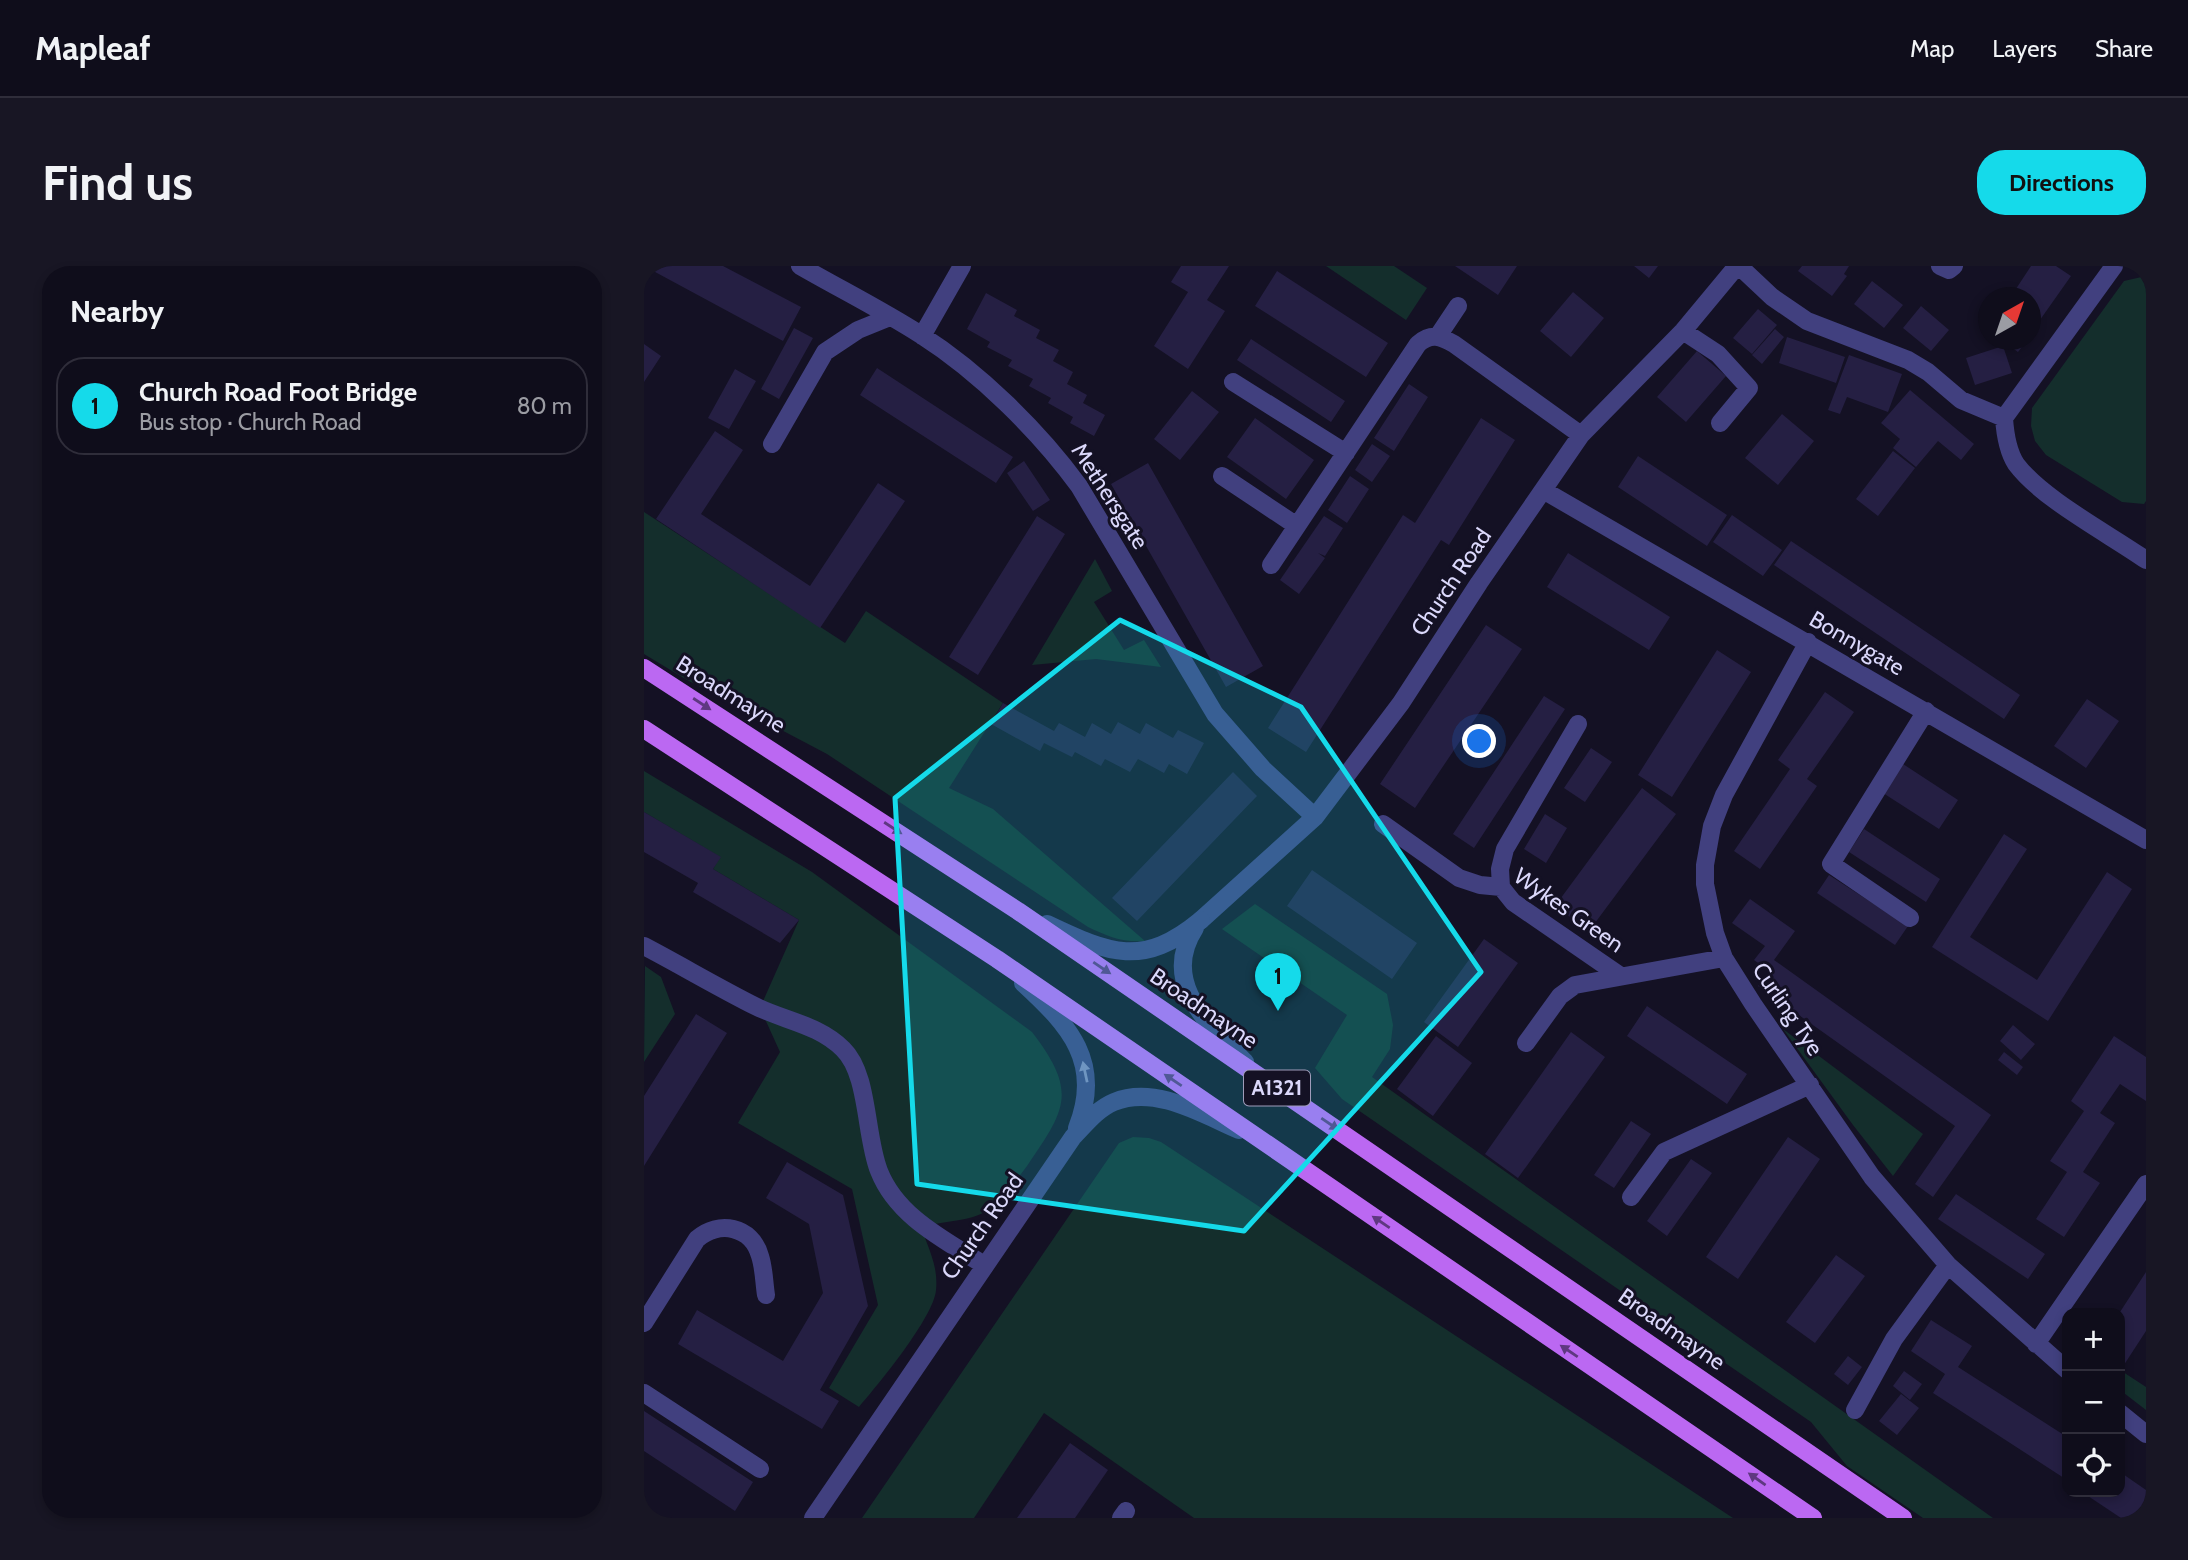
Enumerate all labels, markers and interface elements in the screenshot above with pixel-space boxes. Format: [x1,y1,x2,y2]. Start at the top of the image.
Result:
text: Mapleaf [35,28,151,68]
text: Map [1910,34,1954,63]
text: Layers [1992,34,2057,63]
text: Share [2095,34,2153,63]
button: Directions [1977,150,2146,215]
text: Find us [42,153,193,212]
north arrow [1978,287,2041,350]
text: Nearby [70,293,164,330]
text: Church Road Foot Bridge [139,376,417,408]
text: 1 [91,392,99,420]
text: 80 m [517,392,572,420]
text: Bus stop · Church Road [139,408,361,436]
street label: Methersgate [1065,438,1155,554]
street label: Church Road [1405,523,1497,641]
street label: Bonnygate [1805,605,1910,681]
street label: Broadmayne [671,649,791,739]
one-way arrow [692,698,711,711]
your location [1462,724,1496,758]
one-way arrow [883,821,902,834]
street label: Wykes Green [1508,862,1630,958]
pin: 1 [1255,953,1301,1011]
street label: Curling Tye [1747,957,1829,1061]
one-way arrow [1093,961,1111,975]
street label: Broadmayne [1145,962,1263,1054]
one-way arrow [1079,1061,1090,1083]
road number: A1321 [1244,1070,1310,1106]
one-way arrow [1164,1073,1182,1087]
one-way arrow [1321,1117,1340,1130]
street label: Church Road [935,1167,1029,1285]
one-way arrow [1372,1215,1390,1229]
street label: Broadmayne [1613,1282,1731,1376]
map controls [2062,1308,2125,1497]
button: + [2062,1308,2125,1371]
one-way arrow [1559,1345,1578,1358]
button: − [2062,1371,2125,1434]
button: locate [2062,1434,2125,1497]
one-way arrow [1748,1472,1766,1486]

